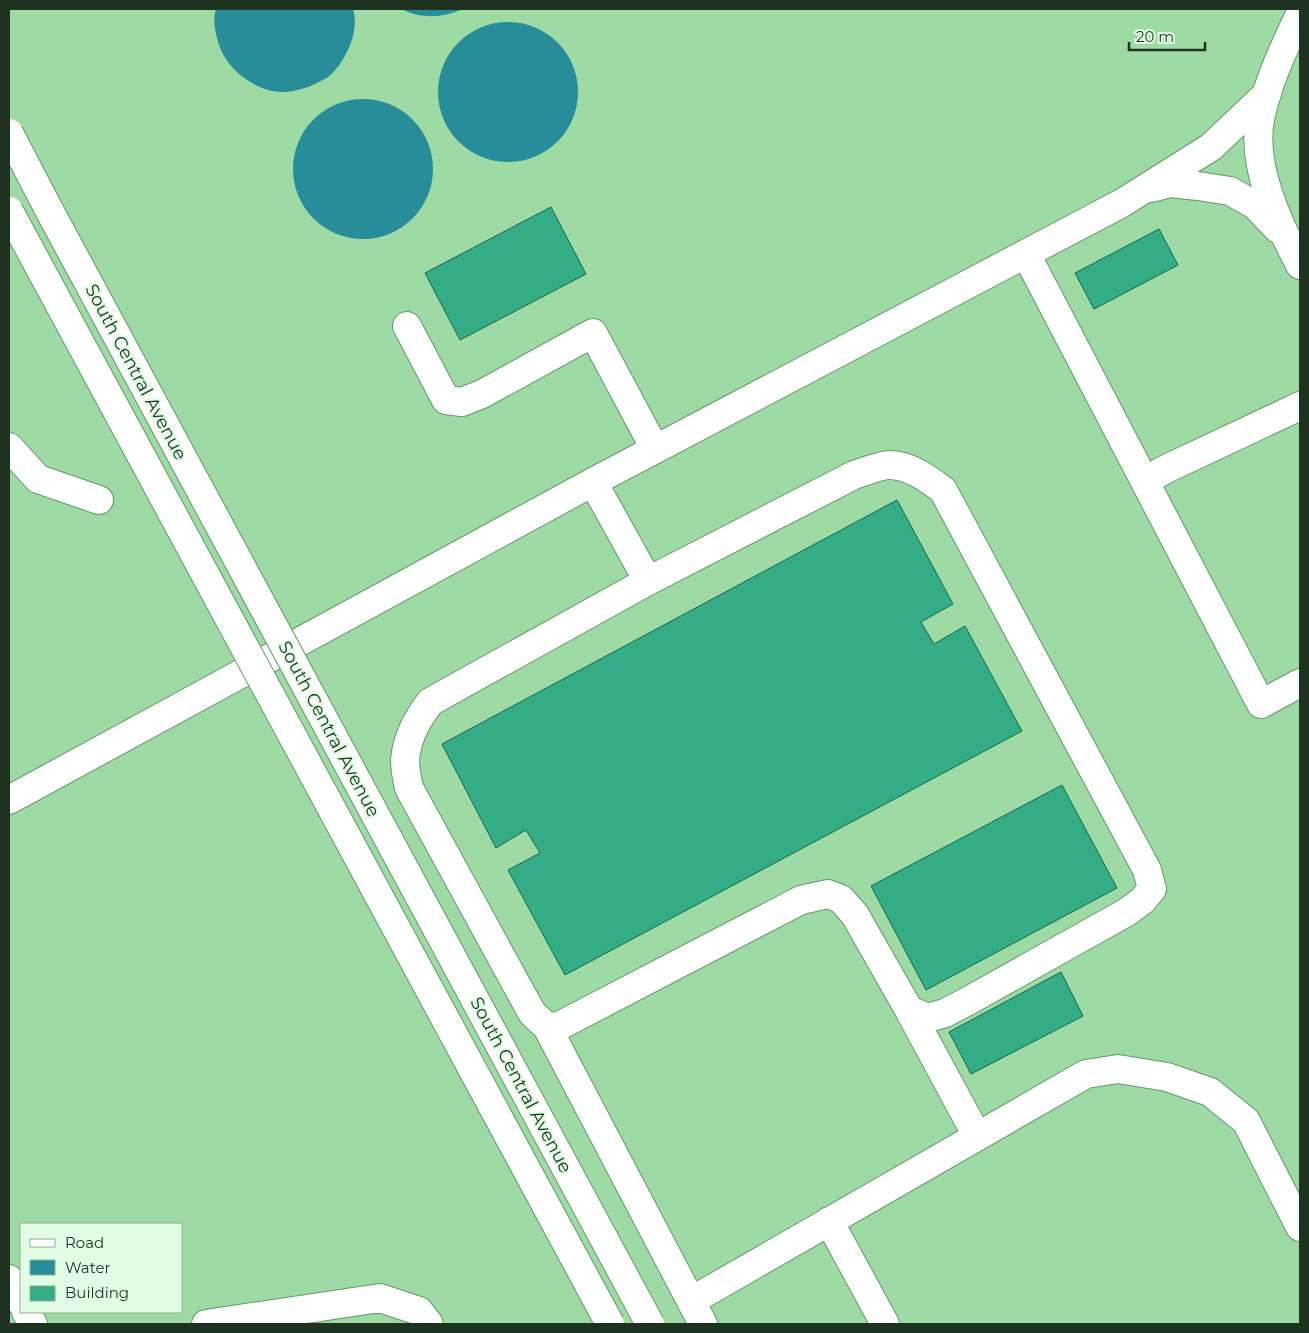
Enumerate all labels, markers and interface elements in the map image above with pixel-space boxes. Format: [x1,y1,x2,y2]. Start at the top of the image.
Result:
scale bar [1129,20,1205,52]
text: 20 m [1136,27,1174,46]
street label: South Central Avenue [80,280,192,464]
street label: South Central Avenue [273,637,385,821]
street label: South Central Avenue [465,993,577,1177]
legend [20,1223,182,1313]
text: Road [65,1233,104,1252]
text: Water [65,1258,111,1277]
text: Building [65,1283,129,1302]

